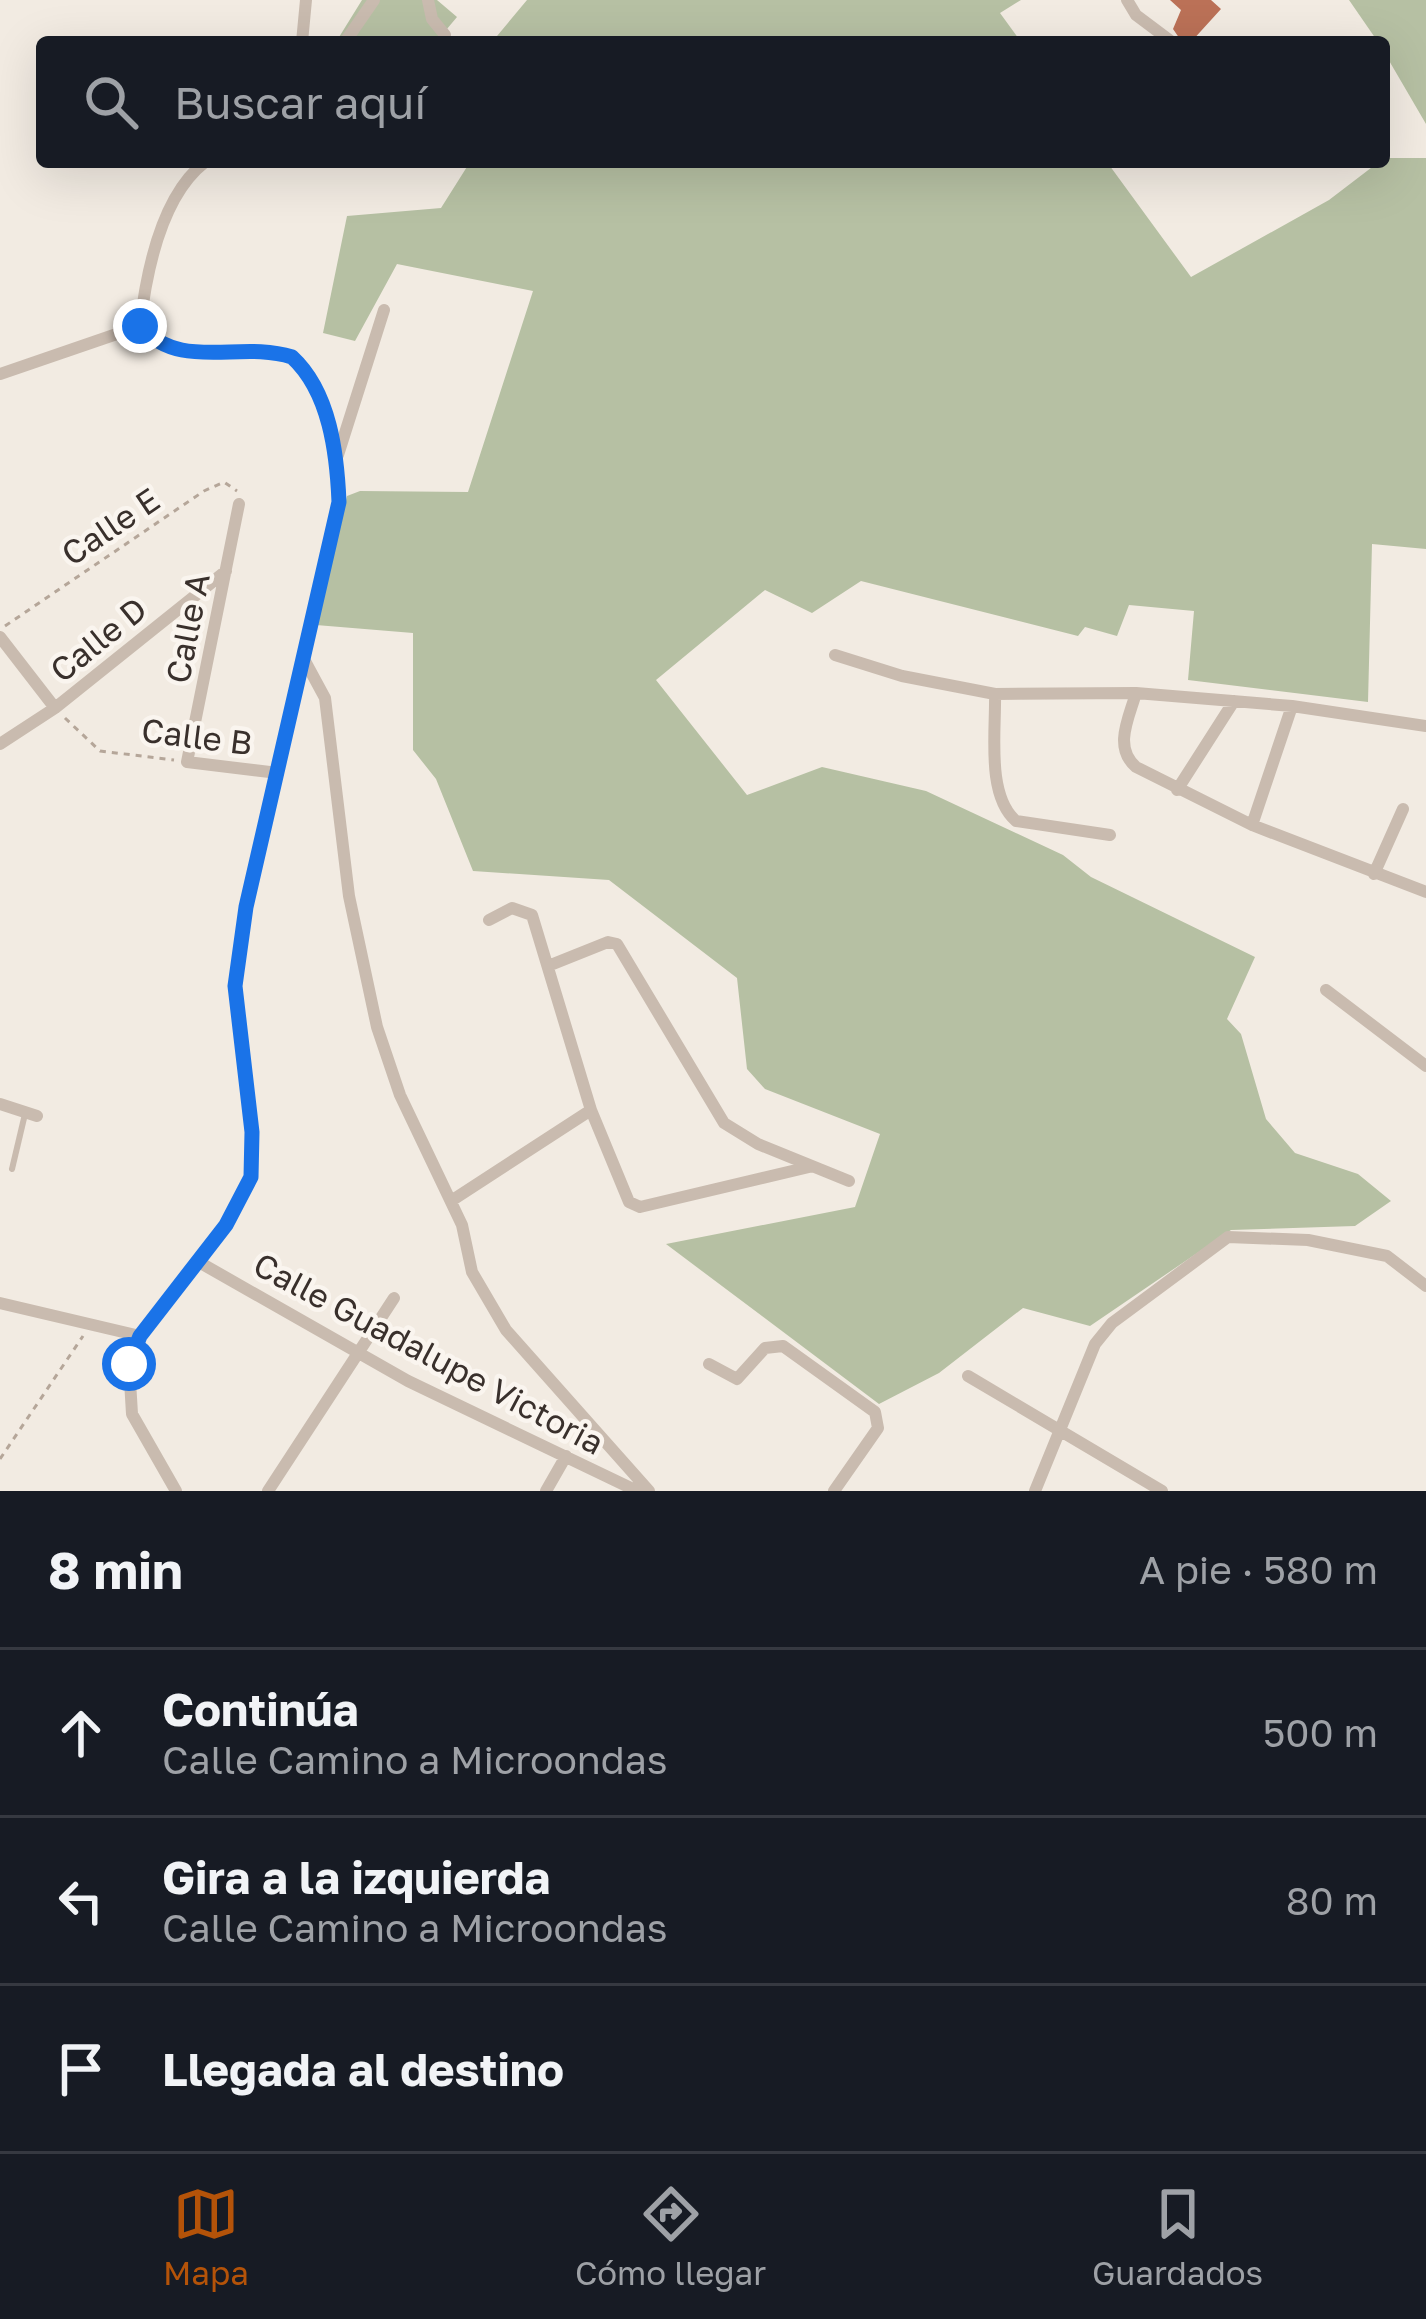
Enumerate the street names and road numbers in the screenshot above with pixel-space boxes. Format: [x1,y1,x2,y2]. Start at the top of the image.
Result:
street label: Calle E [54,479,166,573]
street label: Calle A [157,570,217,686]
street label: Calle D [42,588,154,690]
street label: Calle B [139,710,255,762]
street label: Calle Guadalupe Victoria [247,1244,611,1462]

